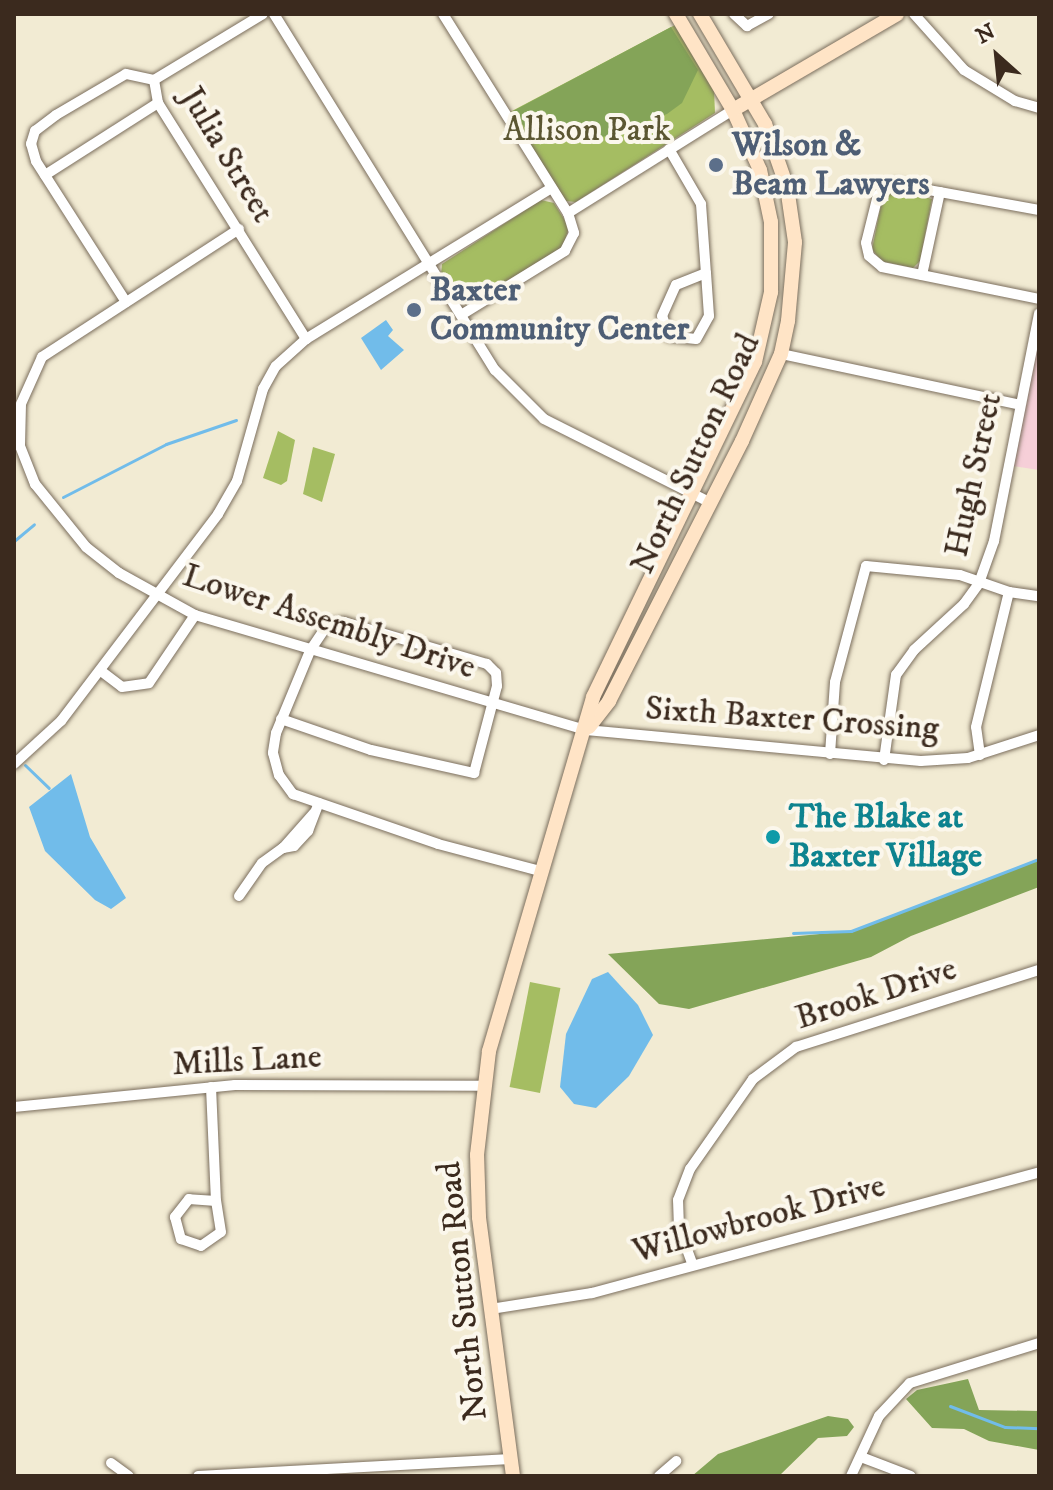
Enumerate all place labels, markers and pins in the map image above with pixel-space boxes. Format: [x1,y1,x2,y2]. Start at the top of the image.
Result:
place label: Wilson & Beam Lawyers [732,125,930,204]
marker: Wilson & Beam Lawyers [707,156,725,174]
place label: Baxter Community Center [430,270,689,350]
marker: Baxter Community Center [405,301,423,319]
place label: The Blake at Baxter Village [789,797,982,876]
marker: The Blake at Baxter Village [764,828,782,846]

